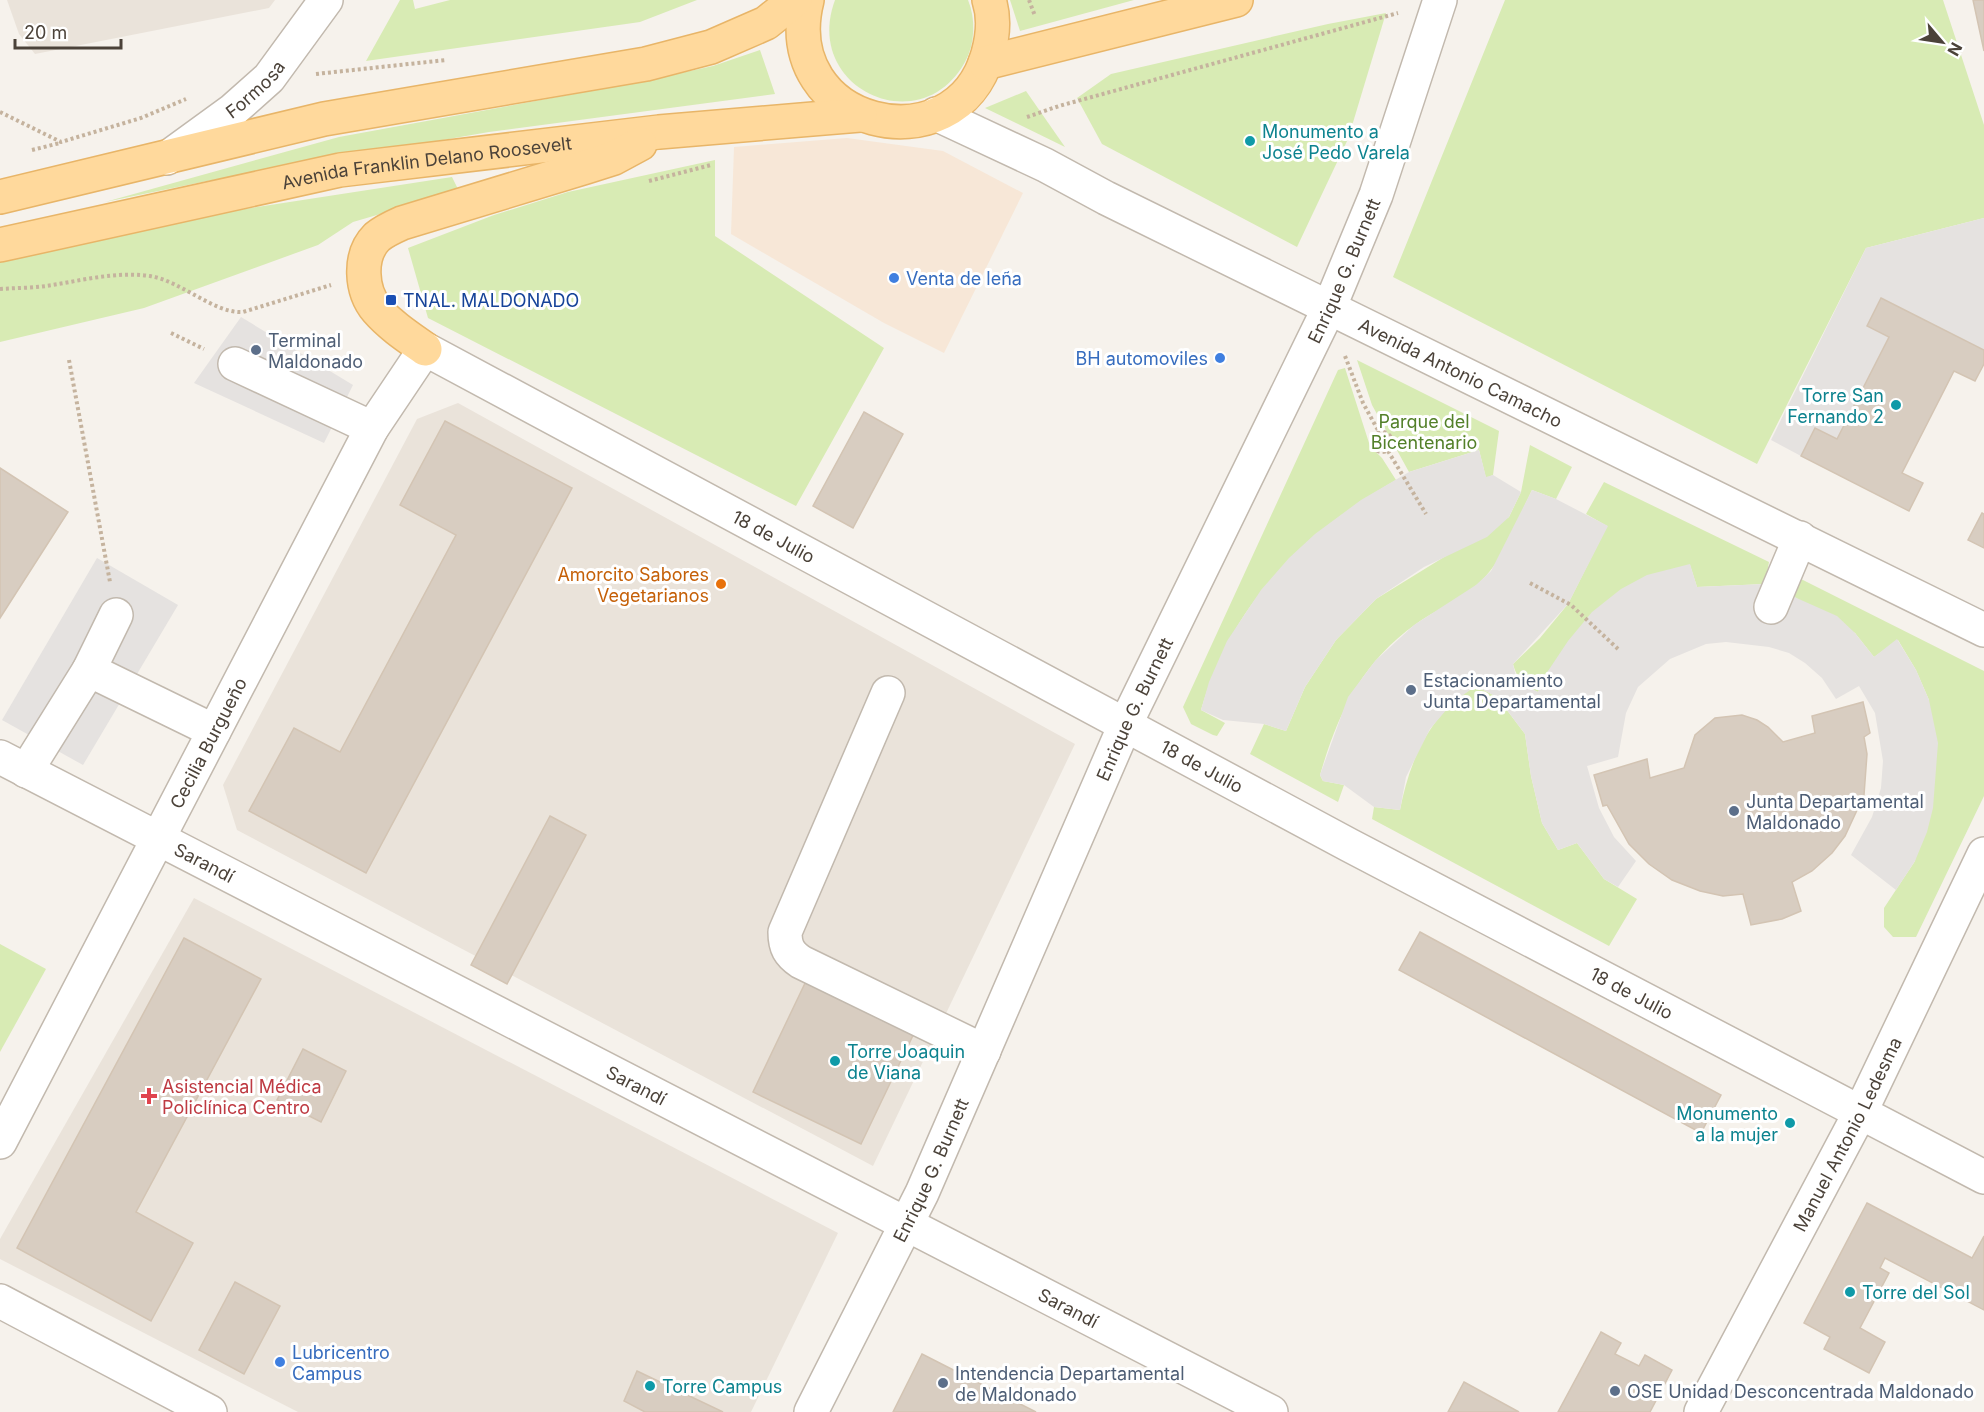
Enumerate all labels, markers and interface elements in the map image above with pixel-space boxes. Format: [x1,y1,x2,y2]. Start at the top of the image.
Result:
scale bar [15,12,122,50]
north arrow [1912,12,1972,72]
text: 20 m [24,22,67,43]
text: N [1943,39,1967,59]
street label: Formosa [221,56,289,122]
place label: Monumento a José Pedo Varela [1262,121,1410,163]
street label: Avenida Franklin Delano Roosevelt [280,132,573,193]
marker: Monumento a José Pedo Varela [1243,134,1257,148]
street label: Enrique G. Burnett [1303,195,1384,347]
place label: Venta de leña [906,268,1022,289]
marker: Venta de leña [887,271,901,285]
place label: TNAL. MALDONADO [403,290,579,311]
marker: TNAL. MALDONADO [384,293,398,307]
street label: Avenida Antonio Camacho [1356,314,1566,431]
place label: Terminal Maldonado [268,330,363,372]
marker: Terminal Maldonado [249,343,263,357]
place label: BH automoviles [1075,348,1208,369]
marker: BH automoviles [1213,351,1227,365]
place label: Torre San Fernando 2 [1787,385,1884,427]
marker: Torre San Fernando 2 [1889,398,1903,412]
park label: Parque del Bicentenario [1371,411,1477,453]
street label: 18 de Julio [729,506,819,567]
place label: Amorcito Sabores Vegetarianos [557,564,709,606]
marker: Amorcito Sabores Vegetarianos [714,577,728,591]
street label: Enrique G. Burnett [1092,634,1177,784]
place label: Estacionamiento Junta Departamental [1423,670,1601,712]
street label: Cecilia Burgueño [165,674,251,812]
marker: Estacionamiento Junta Departamental [1404,683,1418,697]
street label: 18 de Julio [1157,735,1247,797]
place label: Junta Departamental Maldonado [1746,791,1924,833]
marker: Junta Departamental Maldonado [1727,804,1741,818]
street label: Sarandí [171,838,239,887]
street label: 18 de Julio [1587,963,1677,1023]
street label: Manuel Antonio Ledesma [1788,1033,1905,1235]
place label: Torre Joaquin de Viana [847,1041,965,1083]
marker: Torre Joaquin de Viana [828,1054,842,1068]
street label: Sarandí [603,1061,671,1109]
place label: Asistencial Médica Policlínica Centro [162,1076,322,1118]
marker: Asistencial Médica Policlínica Centro [140,1087,158,1105]
street label: Enrique G. Burnett [888,1095,972,1245]
place label: Monumento a la mujer [1676,1103,1778,1145]
marker: Monumento a la mujer [1783,1116,1797,1130]
place label: Torre del Sol [1862,1282,1970,1303]
street label: Sarandí [1035,1283,1103,1332]
marker: Torre del Sol [1843,1285,1857,1299]
place label: Lubricentro Campus [292,1342,390,1384]
marker: Lubricentro Campus [273,1355,287,1369]
place label: Intendencia Departamental de Maldonado [955,1363,1185,1405]
place label: Torre Campus [662,1376,782,1397]
marker: Intendencia Departamental de Maldonado [936,1376,950,1390]
marker: Torre Campus [643,1379,657,1393]
place label: OSE Unidad Desconcentrada Maldonado [1627,1381,1974,1402]
marker: OSE Unidad Desconcentrada Maldonado [1608,1384,1622,1398]

